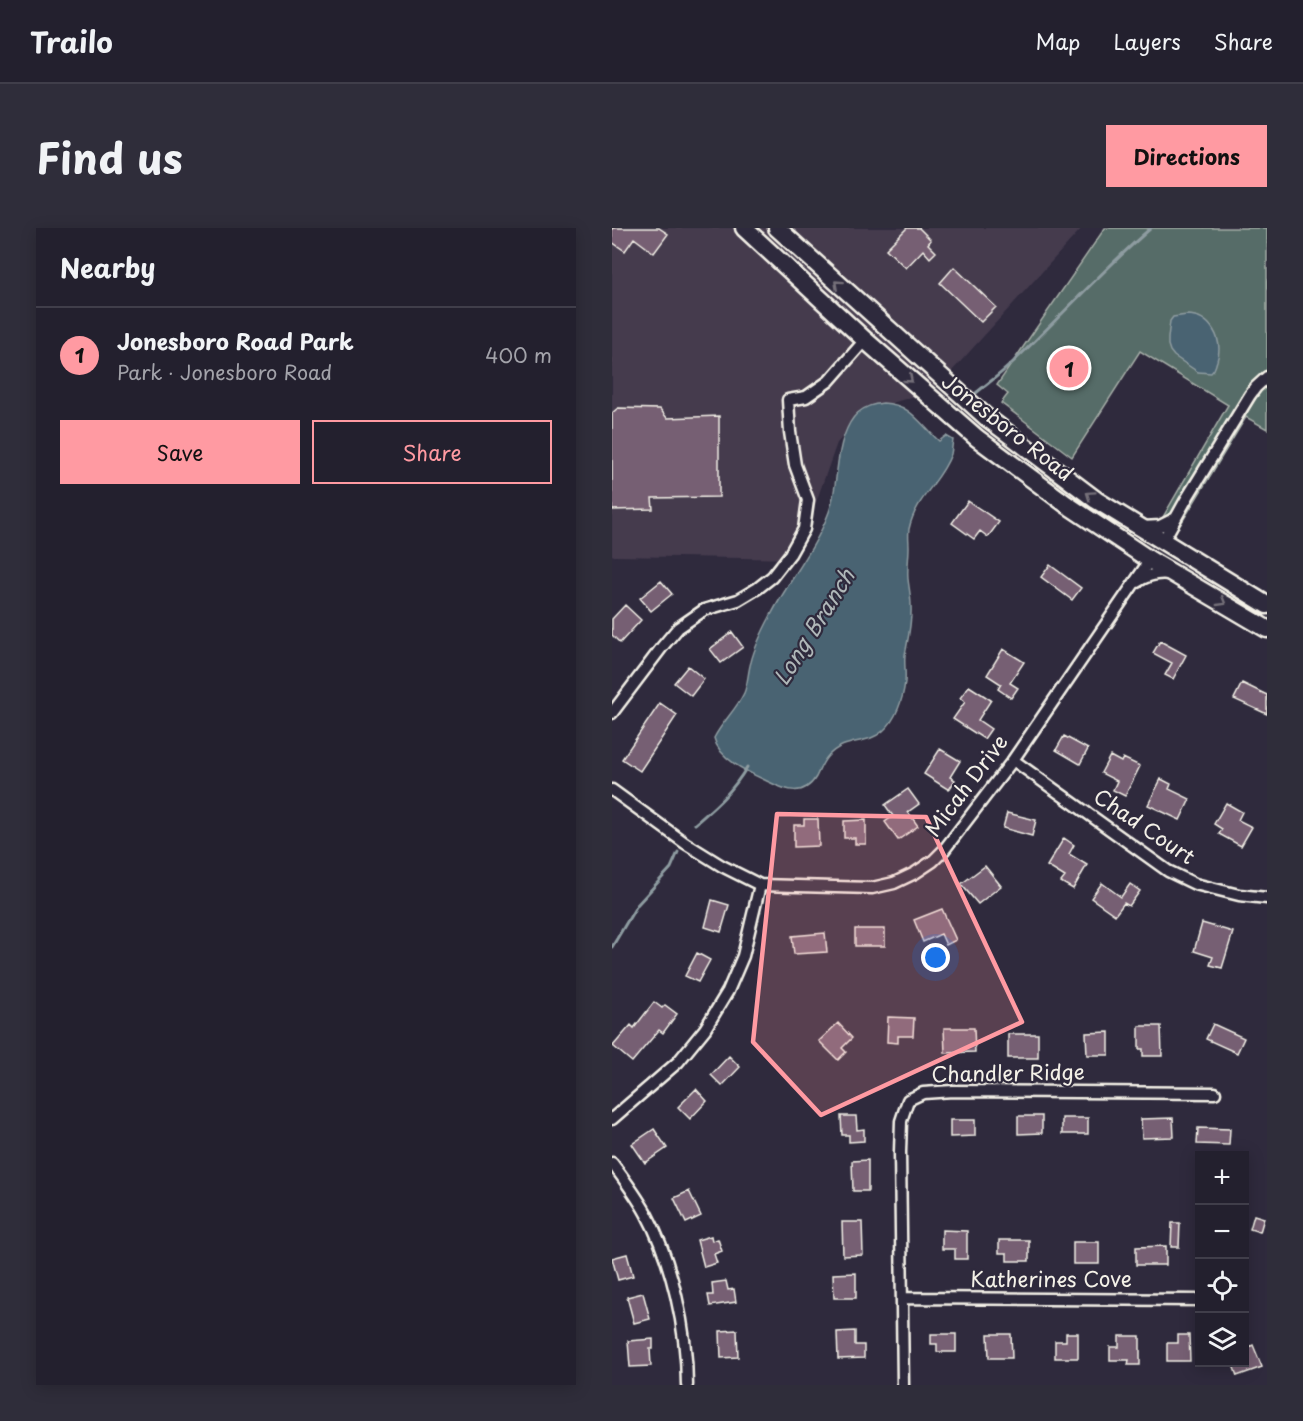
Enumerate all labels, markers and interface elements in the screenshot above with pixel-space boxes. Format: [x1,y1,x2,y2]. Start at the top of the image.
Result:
text: Trailo [30,20,113,63]
text: Map [1036,25,1080,57]
text: Layers [1113,25,1181,57]
text: Share [1214,25,1273,57]
text: Find us [36,125,183,188]
button: Directions [1106,125,1267,187]
text: Nearby [60,248,155,287]
one-way arrow [835,280,845,291]
text: Jonesboro Road Park [117,324,354,357]
text: 1 [75,340,84,370]
text: 400 m [485,340,552,370]
pin: 1 [1050,346,1088,390]
text: Park · Jonesboro Road [117,357,332,387]
street label: Jonesboro Road [935,365,1081,488]
one-way arrow [902,372,913,383]
button: Save [60,420,300,484]
button: Share [312,420,552,484]
one-way arrow [1086,491,1097,502]
water label: Long Branch [764,561,862,691]
one-way arrow [1216,595,1226,607]
street label: Micah Drive [916,727,1015,843]
street label: Chad Court [1088,780,1202,871]
your location [921,943,950,972]
street label: Chandler Ridge [931,1055,1085,1089]
map controls [1195,1151,1249,1367]
button: + [1195,1151,1249,1205]
button: − [1195,1205,1249,1259]
button: locate [1195,1259,1249,1313]
street label: Katherines Cove [970,1262,1132,1294]
button: layers [1195,1313,1249,1367]

